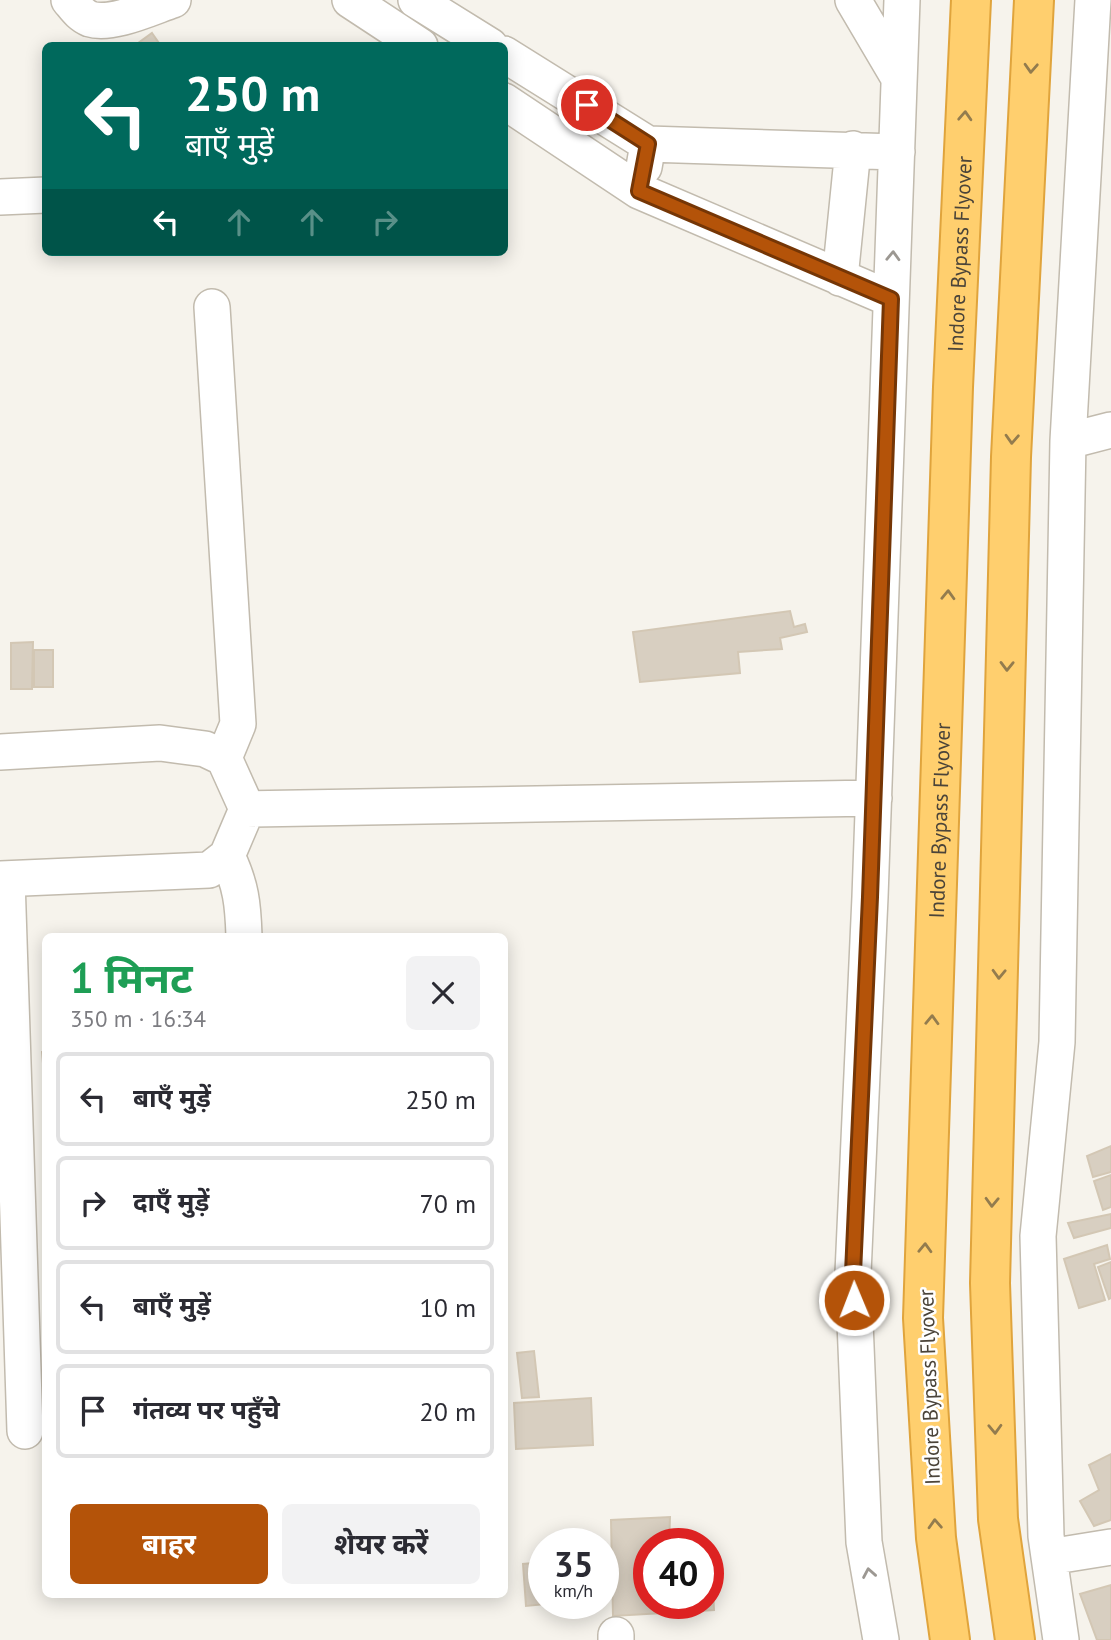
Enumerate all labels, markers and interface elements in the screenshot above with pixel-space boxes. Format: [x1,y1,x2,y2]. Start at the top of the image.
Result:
text: 250 m [185,61,320,125]
one-way arrow [1023,63,1038,74]
icon: left [70,70,161,161]
pin [557,75,617,135]
icon: arrive [568,86,606,124]
one-way arrow [958,110,973,121]
text: बाएँ मुड़ें [185,123,274,165]
street label: Indore Bypass Flyover [941,155,977,353]
icon: left [147,203,185,241]
icon: ahead [220,203,258,241]
icon: ahead [293,203,331,241]
icon: right [366,203,404,241]
one-way arrow [885,250,901,261]
one-way arrow [1005,433,1020,444]
one-way arrow [941,589,956,600]
one-way arrow [999,661,1014,672]
street label: Indore Bypass Flyover [922,722,956,919]
text: 1 मिनट [70,950,193,1005]
button: close [406,956,480,1030]
one-way arrow [991,970,1007,980]
text: 350 m · 16:34 [70,1004,206,1033]
one-way arrow [924,1014,939,1025]
icon: left [74,1080,112,1118]
text: बाएँ मुड़ें [133,1081,211,1114]
text: 250 m [405,1083,476,1116]
icon: right [74,1184,112,1222]
text: दाएँ मुड़ें [133,1185,209,1218]
text: 70 m [420,1187,476,1220]
one-way arrow [985,1197,1000,1208]
one-way arrow [917,1242,933,1252]
position arrow [817,1263,891,1337]
icon: left [74,1288,112,1326]
text: बाएँ मुड़ें [133,1289,211,1322]
street label: Indore Bypass Flyover [912,1289,946,1485]
text: 10 m [420,1291,476,1324]
icon: arrive [74,1392,112,1430]
text: गंतव्य पर पहुँचे [133,1393,280,1426]
text: 20 m [420,1395,476,1428]
one-way arrow [988,1424,1003,1435]
button: बाहर [70,1504,268,1584]
button: शेयर करें [282,1504,480,1584]
one-way arrow [928,1518,943,1529]
speed limit sign: 40 [633,1528,724,1619]
text: 35 [554,1541,593,1587]
one-way arrow [862,1567,877,1579]
text: km/h [554,1579,593,1602]

